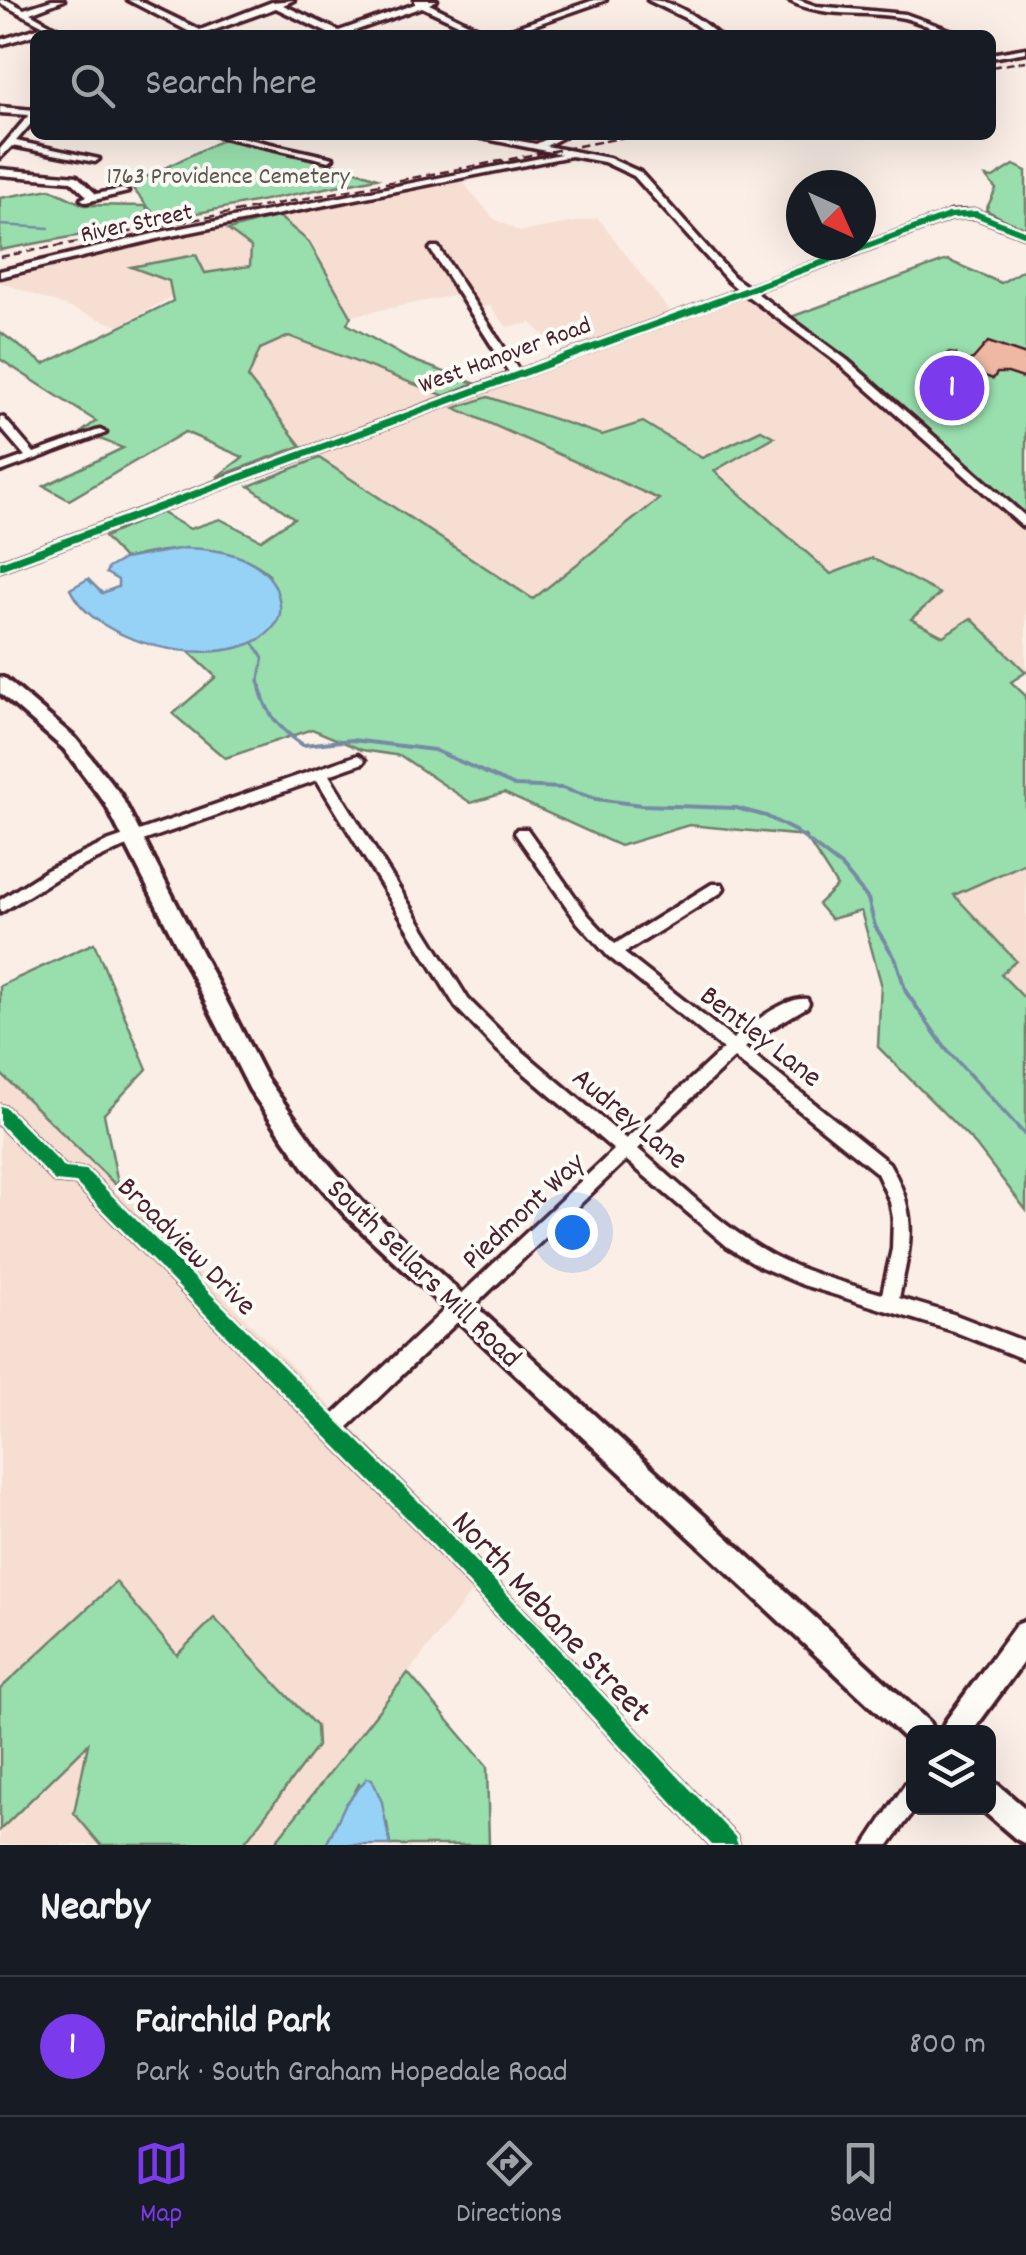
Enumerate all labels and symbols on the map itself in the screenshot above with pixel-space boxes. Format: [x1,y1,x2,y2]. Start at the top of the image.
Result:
park label: 1763 Providence Cemetery [106,160,350,196]
north arrow [786,170,876,260]
street label: River Street [77,195,196,254]
street label: West Hanover Road [414,309,597,405]
pin: 1 [920,350,984,426]
street label: Bentley Lane [689,977,830,1100]
street label: Audrey Lane [561,1059,696,1182]
street label: Piedmont Way [454,1144,597,1282]
street label: Broadview Drive [105,1169,264,1328]
street label: South Sellars Mill Road [315,1171,529,1380]
your location [547,1207,598,1258]
street label: North Mebane Street [437,1501,661,1736]

